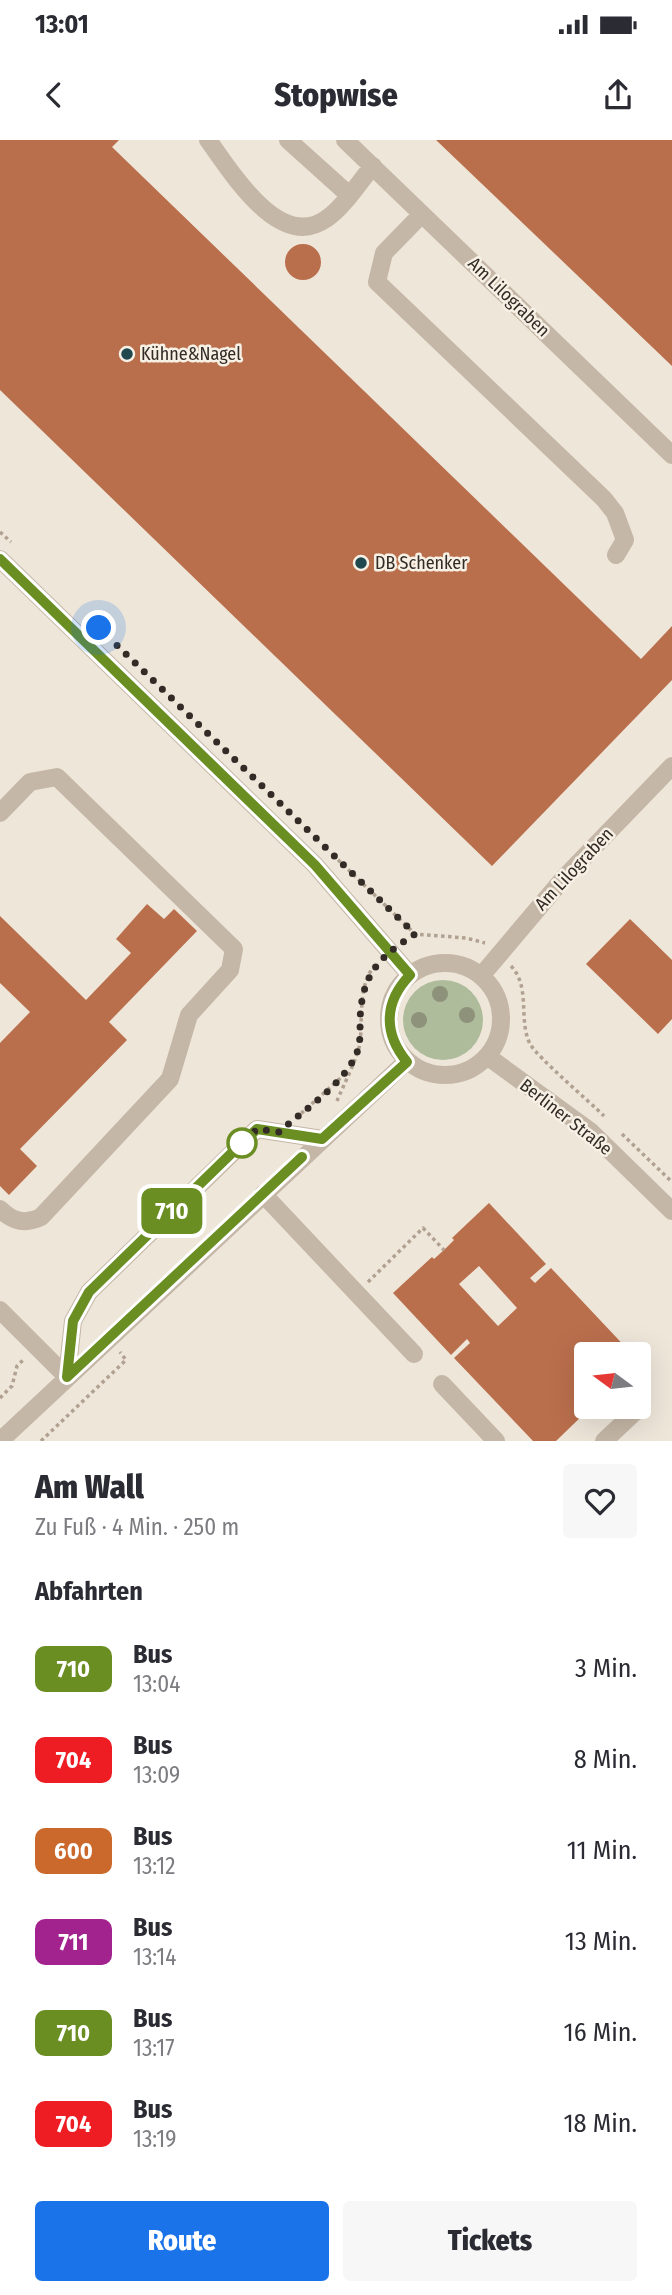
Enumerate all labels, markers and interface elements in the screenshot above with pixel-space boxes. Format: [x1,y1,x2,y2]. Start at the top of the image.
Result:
text: 13:01 [35,9,89,40]
icon: back [35,76,73,114]
text: Stopwise [274,76,398,114]
icon: share [599,76,637,114]
street label: Am Lilograben [464,253,554,341]
place label: Kühne&Nagel [141,343,241,365]
marker: Kühne&Nagel [119,346,135,362]
place label: DB Schenker [375,552,468,574]
marker: DB Schenker [353,555,369,571]
your location [81,610,116,645]
street label: Am Lilograben [530,823,618,915]
street label: Berliner Straße [515,1074,617,1160]
unlabelled marker [227,1128,257,1158]
line badge: 710 [132,1188,212,1234]
text: 710 [155,1197,189,1225]
north arrow [574,1342,651,1419]
map controls [574,1342,651,1419]
button: heart [563,1464,637,1538]
text: Am Wall [35,1467,144,1507]
text: Zu Fuß · 4 Min. · 250 m [35,1513,239,1541]
text: Abfahrten [35,1576,143,1607]
text: Bus [133,1639,172,1670]
text: 3 Min. [575,1653,637,1684]
text: 710 [57,1655,90,1683]
text: 13:04 [133,1670,180,1698]
text: Bus [133,1730,172,1761]
text: 8 Min. [574,1744,637,1775]
text: 704 [56,1746,91,1774]
text: 13:09 [133,1761,180,1789]
text: Bus [133,1821,172,1852]
text: 11 Min. [567,1835,637,1866]
text: 600 [54,1837,93,1865]
text: 13:12 [133,1852,175,1880]
text: Bus [133,1912,172,1943]
text: 13 Min. [565,1926,637,1957]
text: 711 [59,1928,88,1956]
text: 13:14 [133,1943,176,1971]
text: Bus [133,2003,172,2034]
text: 16 Min. [564,2017,637,2048]
text: 710 [57,2019,90,2047]
text: 13:17 [133,2034,175,2062]
text: Bus [133,2094,172,2125]
text: 18 Min. [563,2108,637,2139]
text: 704 [56,2110,91,2138]
text: 13:19 [133,2125,176,2153]
button: Route [35,2201,329,2281]
button: Tickets [343,2201,637,2281]

